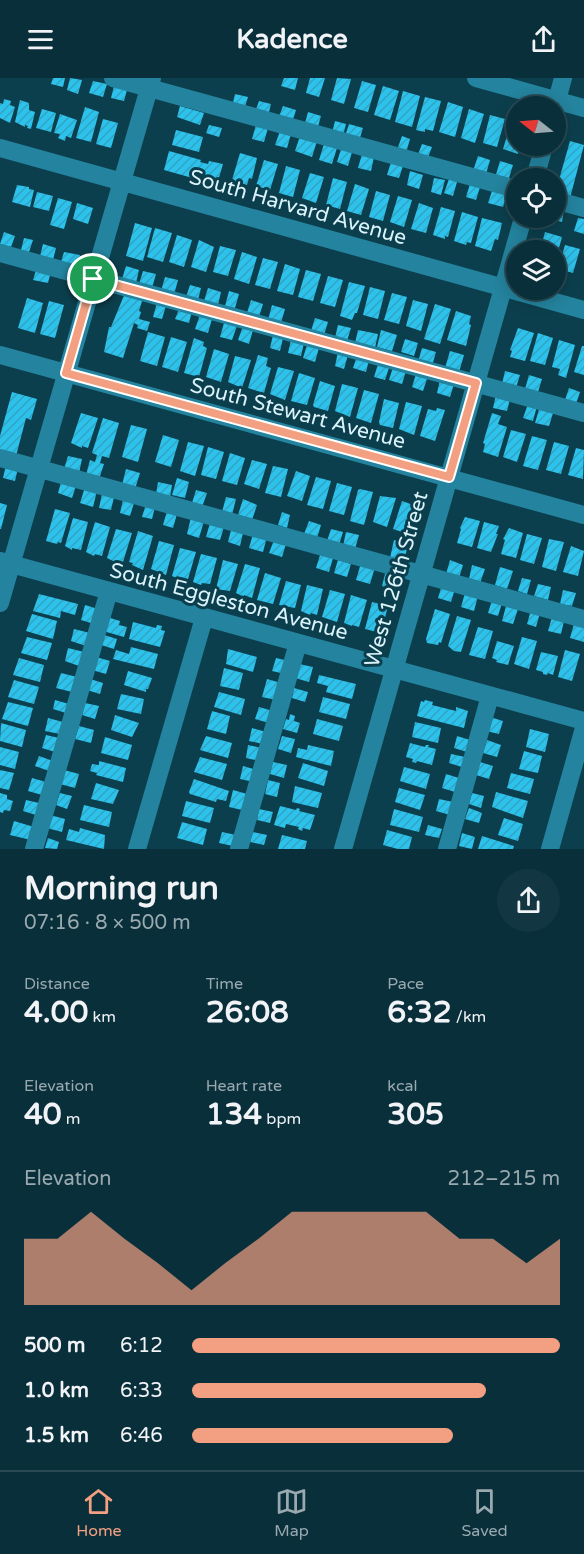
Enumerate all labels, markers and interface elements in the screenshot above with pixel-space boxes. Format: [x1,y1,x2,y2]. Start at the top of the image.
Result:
icon: menu [24,23,57,56]
text: Kadence [236,23,348,56]
icon: share [527,23,560,56]
north arrow [506,96,566,156]
map controls [506,96,566,300]
street label: South Harvard Avenue [186,164,409,251]
button: locate [506,168,566,228]
button: layers [506,240,566,300]
pin [67,253,118,304]
icon: arrive [76,262,109,295]
street label: South Stewart Avenue [187,373,408,454]
street label: West 126th Street [359,488,434,670]
street label: South Eggleston Avenue [107,558,351,645]
text: Morning run [24,869,219,908]
button: share [497,869,560,932]
text: 07:16 · 8 × 500 m [24,911,191,935]
text: Distance [24,974,90,994]
text: Time [206,974,243,994]
text: Pace [387,974,424,994]
text: 4.00 [24,994,88,1031]
text: 26:08 [206,994,289,1031]
text: 6:32 [387,994,452,1031]
text: km [88,1007,116,1027]
text: /km [452,1007,486,1027]
text: Elevation [24,1076,94,1096]
text: Heart rate [206,1076,282,1096]
text: kcal [387,1076,417,1096]
text: 40 [24,1096,62,1133]
text: 134 [206,1096,262,1133]
text: 305 [387,1096,444,1133]
text: m [62,1109,81,1129]
text: bpm [262,1109,301,1129]
text: Elevation [24,1167,111,1191]
text: 212–215 m [447,1167,560,1191]
text: 500 m [24,1334,85,1358]
text: 6:12 [120,1334,163,1358]
text: 1.0 km [24,1379,89,1403]
text: 6:33 [120,1379,163,1403]
text: 1.5 km [24,1424,89,1448]
text: 6:46 [120,1424,163,1448]
tab: Home [76,1485,122,1541]
tab: Map [274,1485,309,1541]
tab: Saved [461,1485,508,1541]

